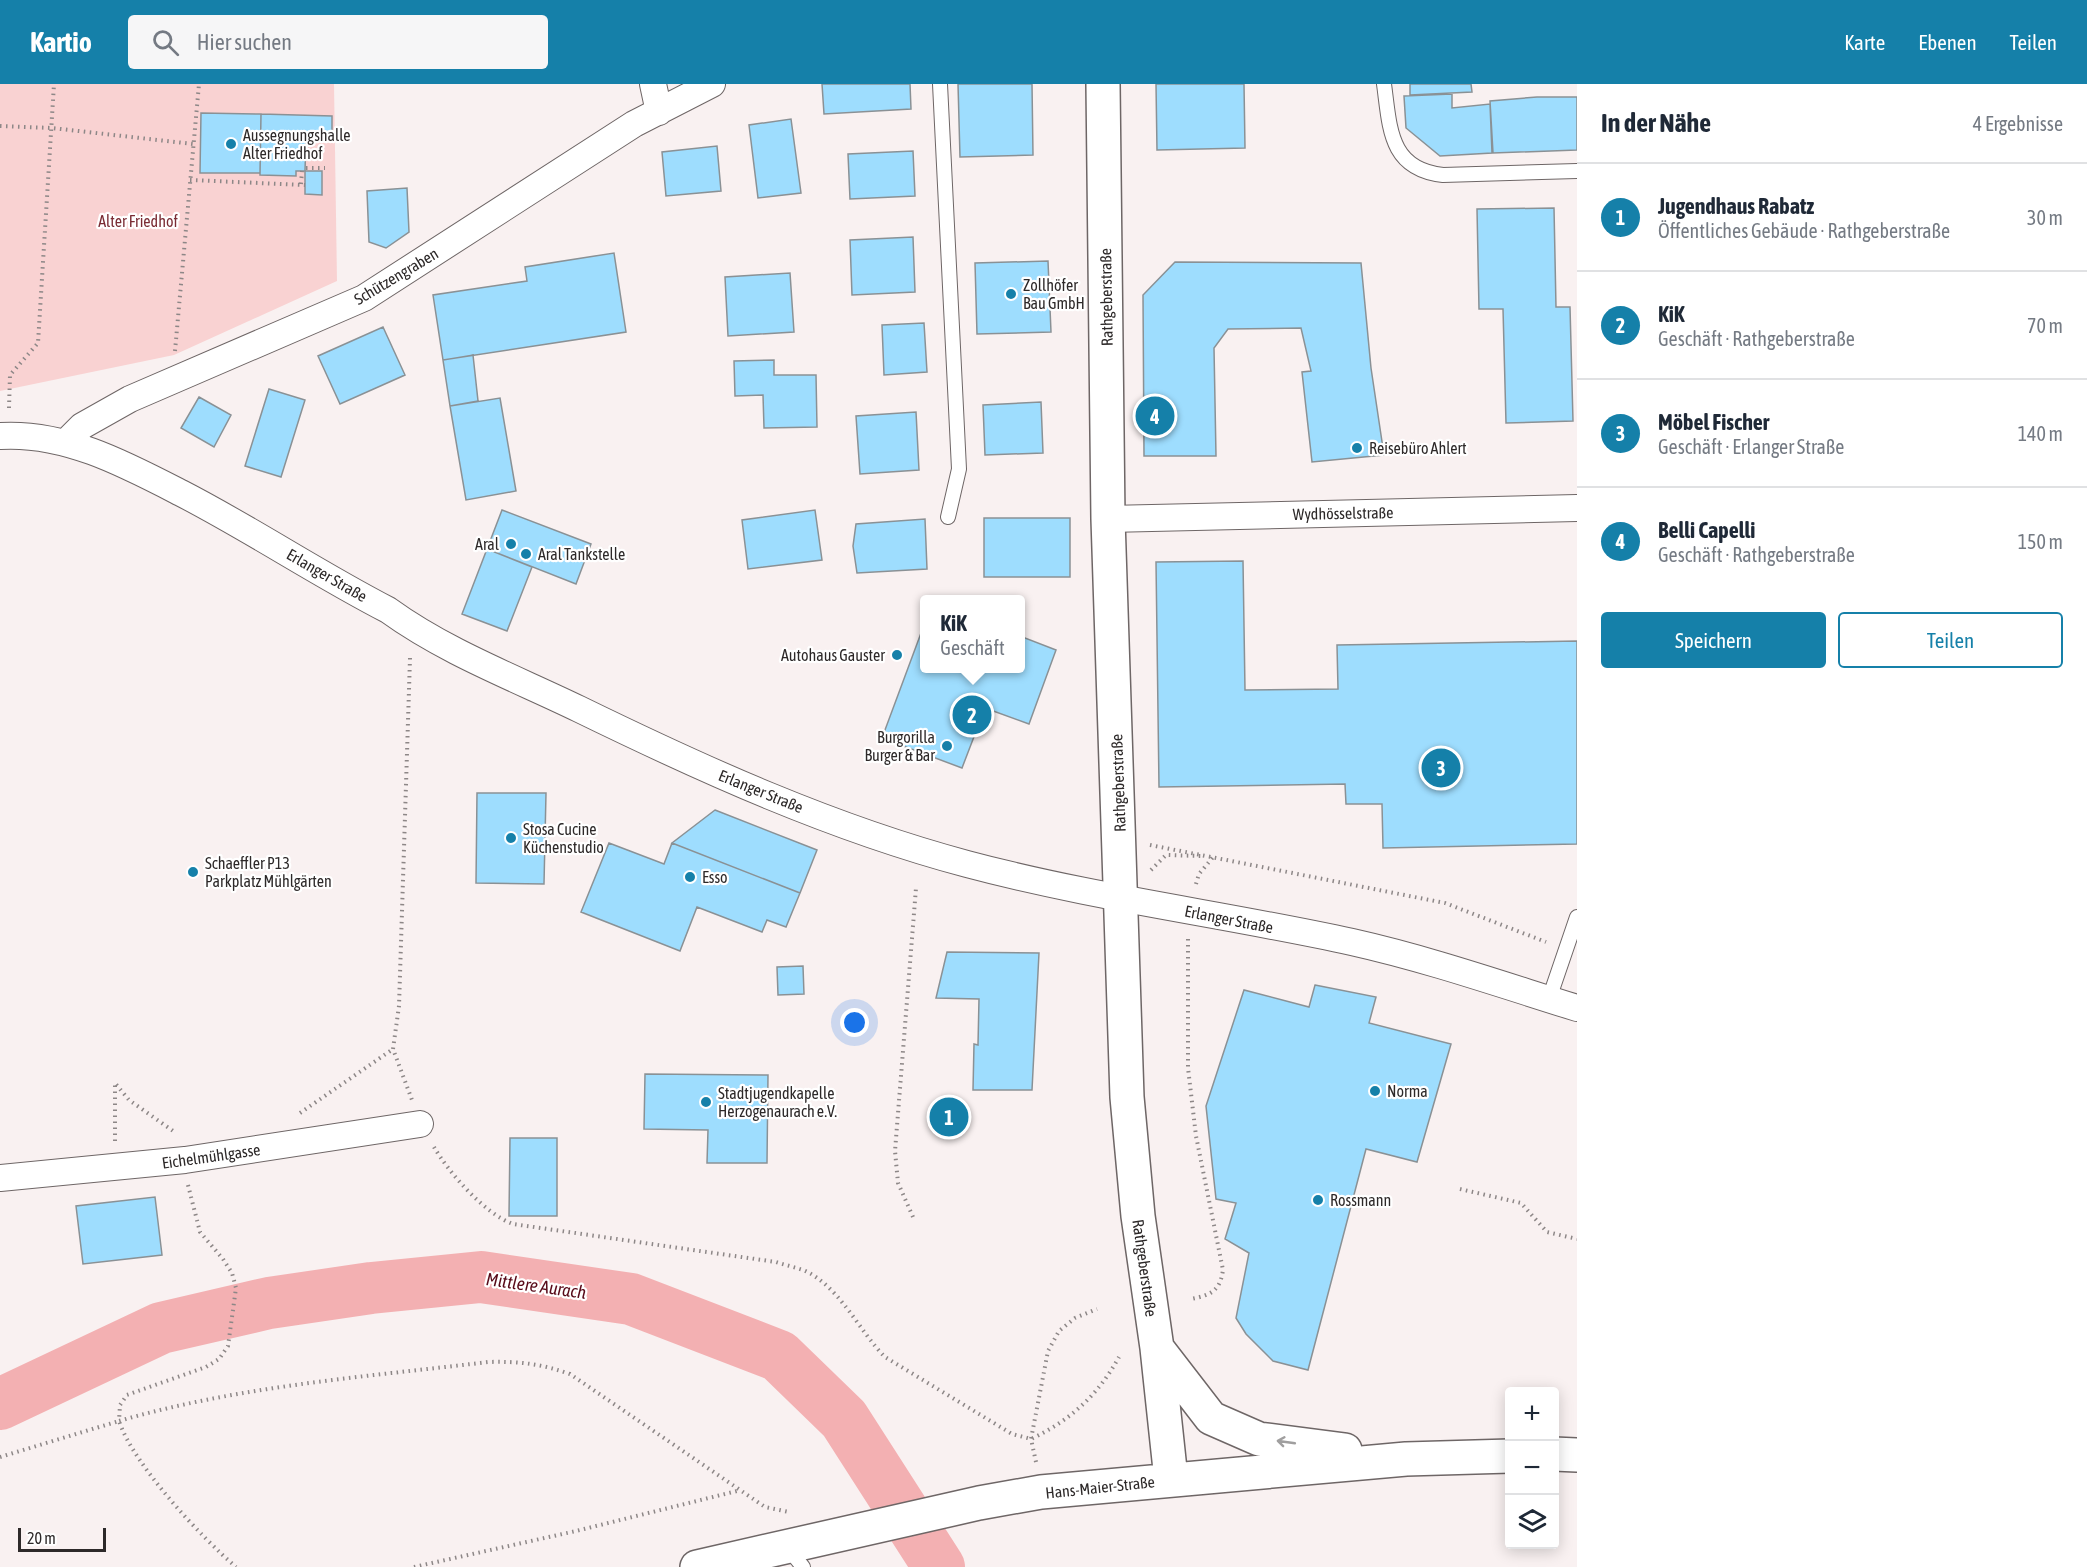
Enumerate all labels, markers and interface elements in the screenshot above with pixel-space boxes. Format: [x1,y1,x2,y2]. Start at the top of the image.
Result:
search box [128,15,548,69]
text: Kartio [30,26,92,58]
icon: search [149,26,182,59]
text: Hier suchen [197,29,292,55]
text: Karte [1844,30,1885,54]
text: Ebenen [1918,30,1977,54]
text: Teilen [2010,30,2057,54]
text: In der Nähe [1601,108,1711,138]
text: 4 Ergebnisse [1973,112,2063,135]
place label: Aussegnungshalle Alter Friedhof [243,126,351,162]
marker: Aussegnungshalle Alter Friedhof [224,137,238,151]
text: Jugendhaus Rabatz [1658,193,1814,219]
text: 1 [1616,206,1625,229]
text: 30 m [2027,206,2063,229]
park label: Alter Friedhof [98,212,178,230]
text: Öffentliches Gebäude · Rathgeberstraße [1658,219,1950,242]
street label: Schützengraben [351,244,442,309]
street label: Rathgeberstraße [1096,248,1117,346]
place label: Zollhöfer Bau GmbH [1023,276,1085,312]
marker: Zollhöfer Bau GmbH [1004,287,1018,301]
text: KiK [1658,301,1685,327]
text: 2 [1616,314,1625,337]
text: 70 m [2027,314,2063,337]
text: Geschäft · Rathgeberstraße [1658,327,1855,350]
pin: 4 [1136,394,1174,438]
text: Möbel Fischer [1658,409,1769,435]
text: 3 [1616,422,1625,445]
text: 140 m [2018,422,2063,445]
text: Geschäft · Erlanger Straße [1658,435,1844,458]
place label: Reisebüro Ahlert [1369,439,1467,457]
marker: Reisebüro Ahlert [1350,441,1364,455]
street label: Wydhösselstraße [1293,503,1393,524]
text: Belli Capelli [1658,517,1755,543]
text: 4 [1616,530,1625,553]
text: 150 m [2018,530,2063,553]
place label: Aral [475,535,500,553]
marker: Aral [504,537,518,551]
text: Geschäft · Rathgeberstraße [1658,543,1855,566]
street label: Erlanger Straße [283,545,370,606]
place label: Aral Tankstelle [538,545,625,563]
marker: Aral Tankstelle [519,547,533,561]
popup [920,595,1025,673]
text: KiK [940,610,967,636]
button: Speichern [1601,612,1826,668]
button: Teilen [1838,612,2063,668]
text: Geschäft [940,636,1005,659]
place label: Autohaus Gauster [781,646,885,664]
marker: Autohaus Gauster [890,648,904,662]
pin: 2 [952,692,992,738]
place label: Burgorilla Burger & Bar [864,728,935,765]
street label: Rathgeberstraße [1107,734,1130,832]
marker: Burgorilla Burger & Bar [940,739,954,753]
pin: 3 [1422,746,1460,790]
street label: Erlanger Straße [716,766,806,817]
place label: Stosa Cucine Küchenstudio [523,820,604,856]
marker: Stosa Cucine Küchenstudio [504,831,518,845]
place label: Schaeffler P13 Parkplatz Mühlgärten [205,854,332,891]
marker: Schaeffler P13 Parkplatz Mühlgärten [186,865,200,879]
place label: Esso [702,868,728,886]
marker: Esso [683,870,697,884]
street label: Erlanger Straße [1183,902,1275,937]
your location [840,1008,869,1037]
place label: Norma [1387,1082,1428,1100]
place label: Stadtjugendkapelle Herzogenaurach e.V. [718,1084,837,1121]
marker: Norma [1368,1084,1382,1098]
pin: 1 [930,1094,968,1140]
marker: Stadtjugendkapelle Herzogenaurach e.V. [699,1095,713,1109]
street label: Eichelmühlgasse [161,1140,262,1173]
place label: Rossmann [1330,1191,1391,1209]
marker: Rossmann [1311,1193,1325,1207]
street label: Rathgeberstraße [1128,1218,1161,1318]
water label: Mittlere Aurach [485,1268,588,1303]
map controls [1505,1387,1559,1549]
button: + [1505,1387,1559,1441]
one-way arrow [1276,1437,1296,1448]
button: − [1505,1441,1559,1495]
street label: Hans-Maier-Straße [1044,1472,1156,1502]
button: layers [1505,1495,1559,1549]
scale bar [18,1525,106,1552]
text: 20 m [27,1529,56,1547]

